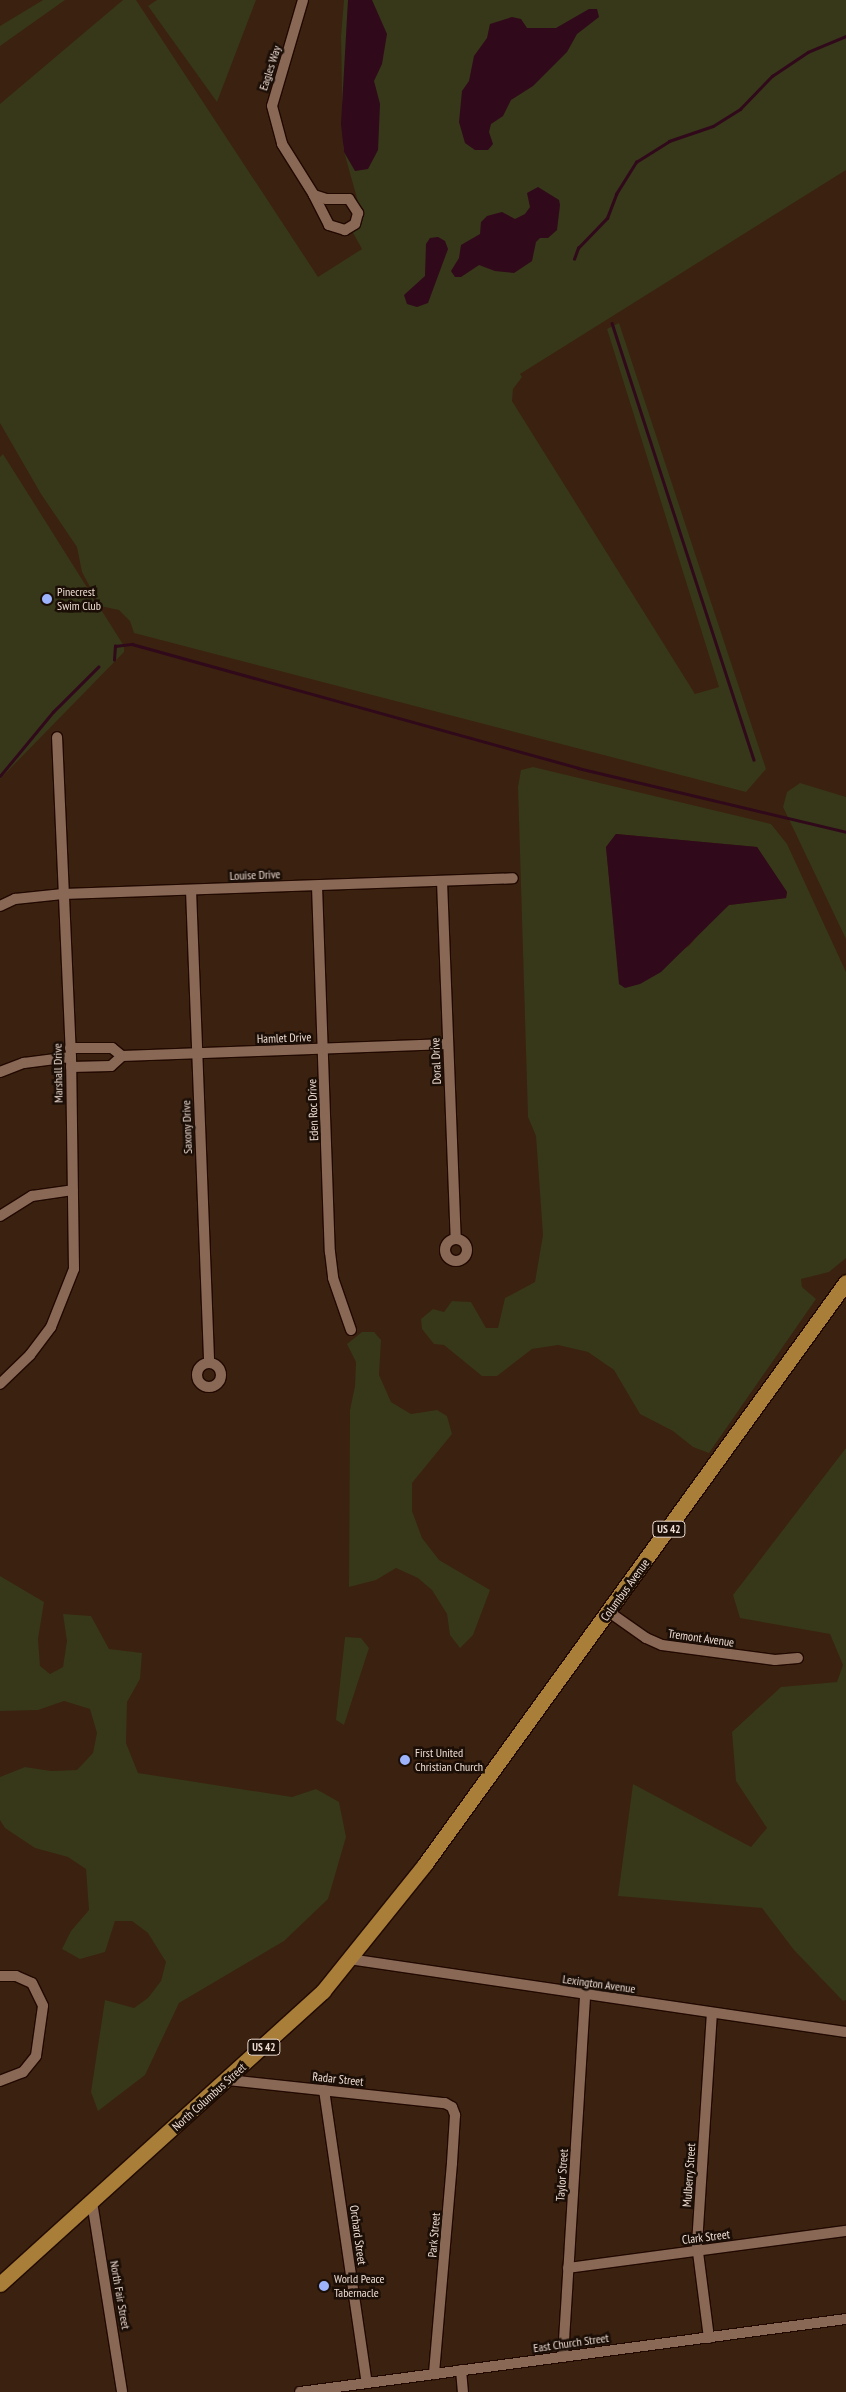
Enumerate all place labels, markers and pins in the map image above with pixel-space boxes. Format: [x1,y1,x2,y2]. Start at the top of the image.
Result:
place label: Pinecrest Swim Club [57,585,101,613]
marker: Pinecrest Swim Club [41,593,53,605]
place label: First United Christian Church [415,1746,483,1774]
marker: First United Christian Church [399,1754,411,1766]
place label: World Peace Tabernacle [334,2272,384,2300]
marker: World Peace Tabernacle [318,2280,330,2292]

